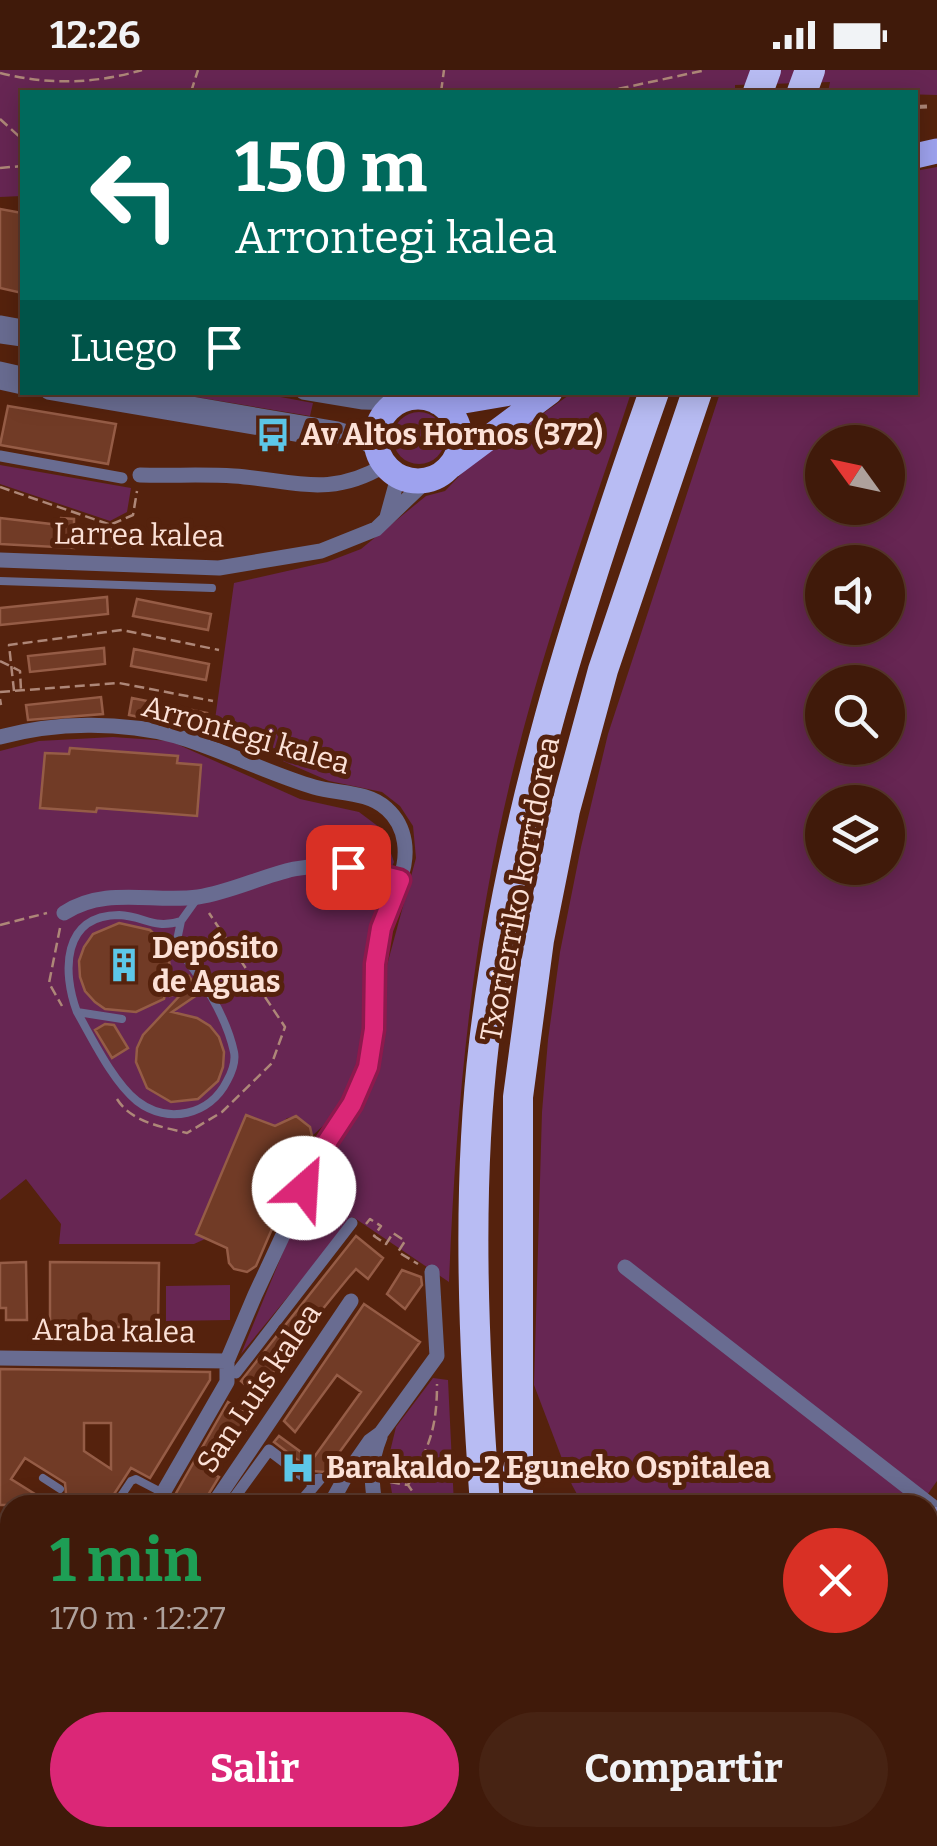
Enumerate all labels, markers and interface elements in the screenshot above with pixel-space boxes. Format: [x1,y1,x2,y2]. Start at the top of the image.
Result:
text: 12:26 [50,12,141,58]
text: 150 m [235,126,427,210]
icon: left [70,130,200,260]
text: Arrontegi kalea [235,211,557,265]
icon: arrive [197,320,252,375]
text: Luego [70,325,177,371]
bus stop icon: Av Altos Hornos (372) [254,416,292,454]
place label: Av Altos Hornos (372) [301,417,603,453]
north arrow [805,425,905,525]
map controls [805,425,905,885]
street label: Larrea kalea [53,516,225,554]
button: sound [805,545,905,645]
button: search [805,665,905,765]
street label: Arrontegi kalea [138,688,354,782]
street label: Txorierriko korridorea [473,734,567,1044]
button: layers [805,785,905,885]
pin [306,825,391,910]
icon: arrive [321,840,376,895]
place label: Depósito de Aguas [152,930,281,1000]
building icon: Depósito de Aguas [105,946,143,984]
position arrow [252,1136,356,1240]
street label: San Luis kalea [189,1296,329,1480]
street label: Araba kalea [32,1312,196,1350]
hospital icon: Barakaldo-2 Eguneko Ospitalea [279,1449,317,1487]
place label: Barakaldo-2 Eguneko Ospitalea [326,1450,771,1486]
text: 1 min [50,1525,202,1597]
button: close [783,1528,888,1633]
text: 170 m · 12:27 [50,1599,225,1637]
button: Salir [50,1712,459,1827]
button: Compartir [479,1712,888,1827]

